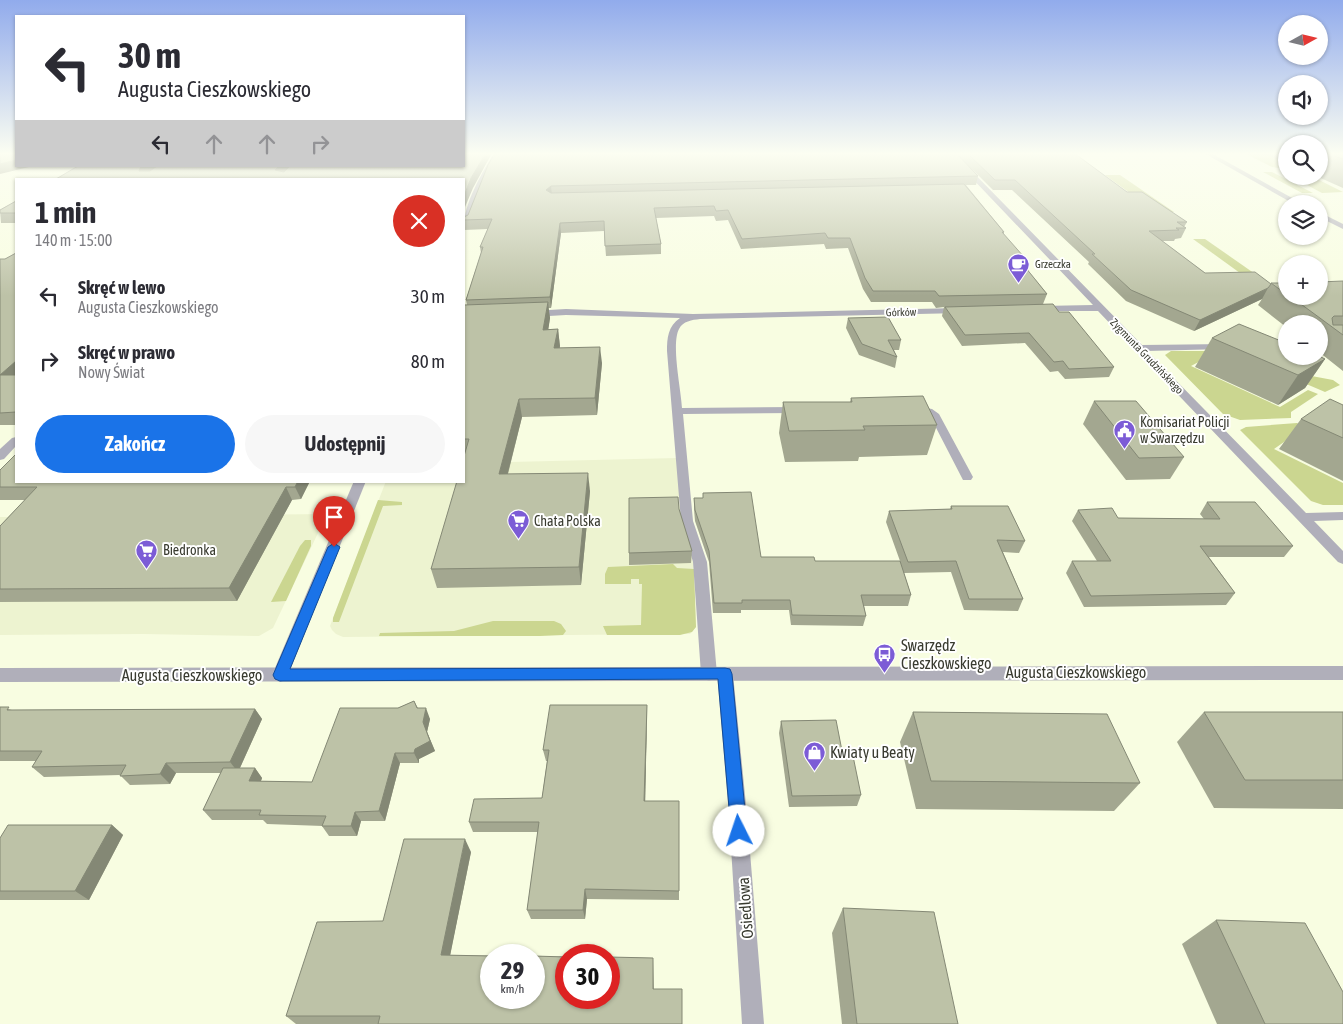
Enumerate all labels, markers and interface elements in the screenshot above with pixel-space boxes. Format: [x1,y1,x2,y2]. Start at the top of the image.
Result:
north arrow [1278,15,1328,65]
map controls [1278,15,1328,365]
icon: left [35,35,100,100]
text: 30 m [118,35,181,75]
button: sound [1278,75,1328,125]
text: Augusta Cieszkowskiego [118,76,311,102]
icon: left [147,130,175,158]
icon: ahead [200,130,228,158]
icon: ahead [253,130,281,158]
icon: right [306,130,334,158]
button: search [1278,135,1328,185]
text: 1 min [35,195,96,229]
button: close [393,195,445,247]
button: layers [1278,195,1328,245]
text: 140 m · 15:00 [35,231,112,249]
cafe icon: Grzeczka [1007,252,1031,283]
button: + [1278,255,1328,305]
place label: Grzeczka [1035,258,1071,270]
text: Skręć w lewo [78,276,165,298]
icon: left [35,282,63,310]
text: 30 m [411,285,445,307]
text: Augusta Cieszkowskiego [78,298,218,316]
street label: Górków [886,306,917,318]
button: − [1278,315,1328,365]
street label: Zygmunta Grudzińskiego [1108,316,1186,396]
text: Skręć w prawo [78,341,175,363]
icon: right [35,347,63,375]
text: 80 m [411,350,445,372]
text: Nowy Świat [78,363,145,381]
place label: Komisariat Policji w Swarzędzu [1140,414,1230,446]
button: Zakończ [35,415,235,473]
button: Udostępnij [245,415,445,473]
public building icon: Komisariat Policji w Swarzędzu [1112,418,1136,449]
pin [313,496,355,547]
icon: arrive [320,503,348,531]
supermarket icon: Chata Polska [506,509,530,540]
place label: Chata Polska [534,513,601,529]
supermarket icon: Biedronka [135,538,159,569]
place label: Biedronka [163,542,216,558]
place label: Swarzędz Cieszkowskiego [901,636,991,673]
bus stop icon: Swarzędz Cieszkowskiego [873,642,897,673]
street label: Augusta Cieszkowskiego [1006,663,1146,682]
street label: Augusta Cieszkowskiego [122,666,262,685]
shop icon: Kwiaty u Beaty [802,740,826,771]
place label: Kwiaty u Beaty [830,743,915,762]
position arrow [712,804,764,856]
street label: Osiedlowa [734,877,756,939]
speed limit sign: 30 [555,944,620,1009]
text: 29 [501,956,524,984]
text: km/h [501,982,524,996]

